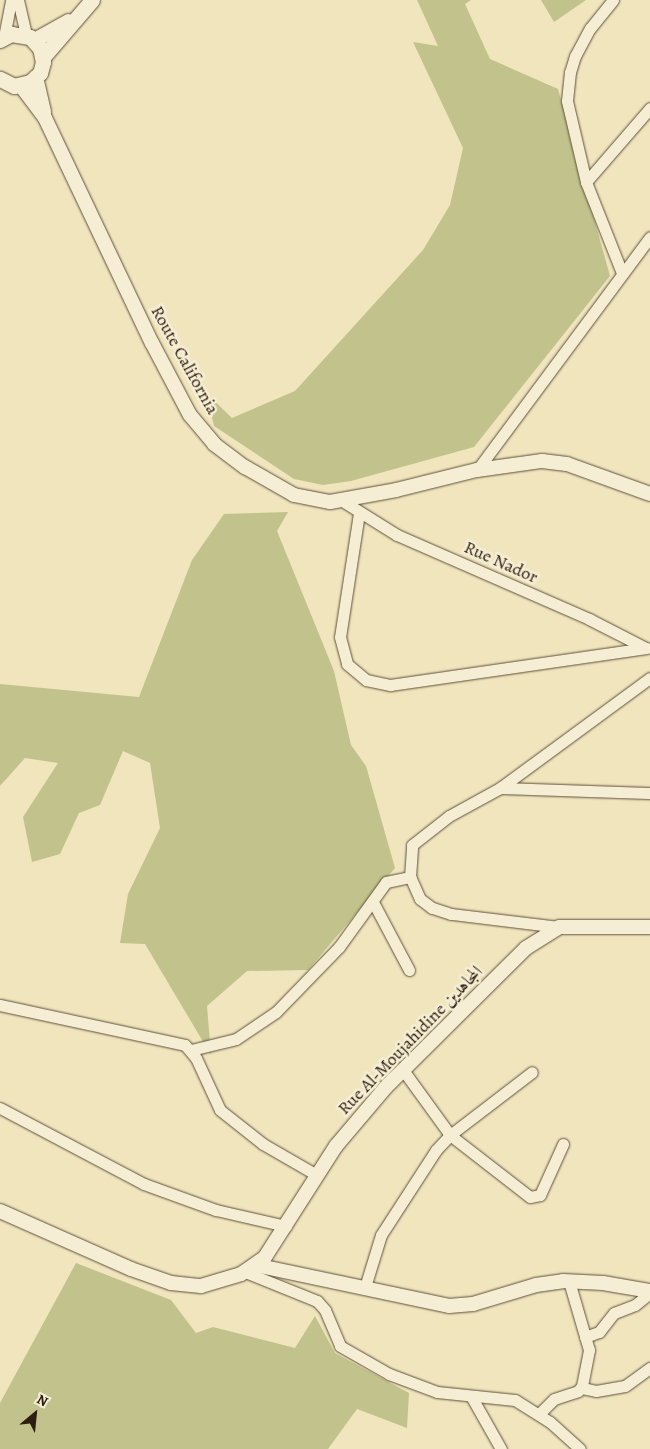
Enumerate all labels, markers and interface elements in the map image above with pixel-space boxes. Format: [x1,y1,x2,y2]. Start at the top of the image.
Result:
street label: Route California [146,302,224,418]
street label: Rue Nador [461,536,541,588]
street label: Rue Al-Moujahidine المجاهدين [333,961,487,1119]
north arrow [10,1389,60,1439]
text: N [33,1390,51,1411]

